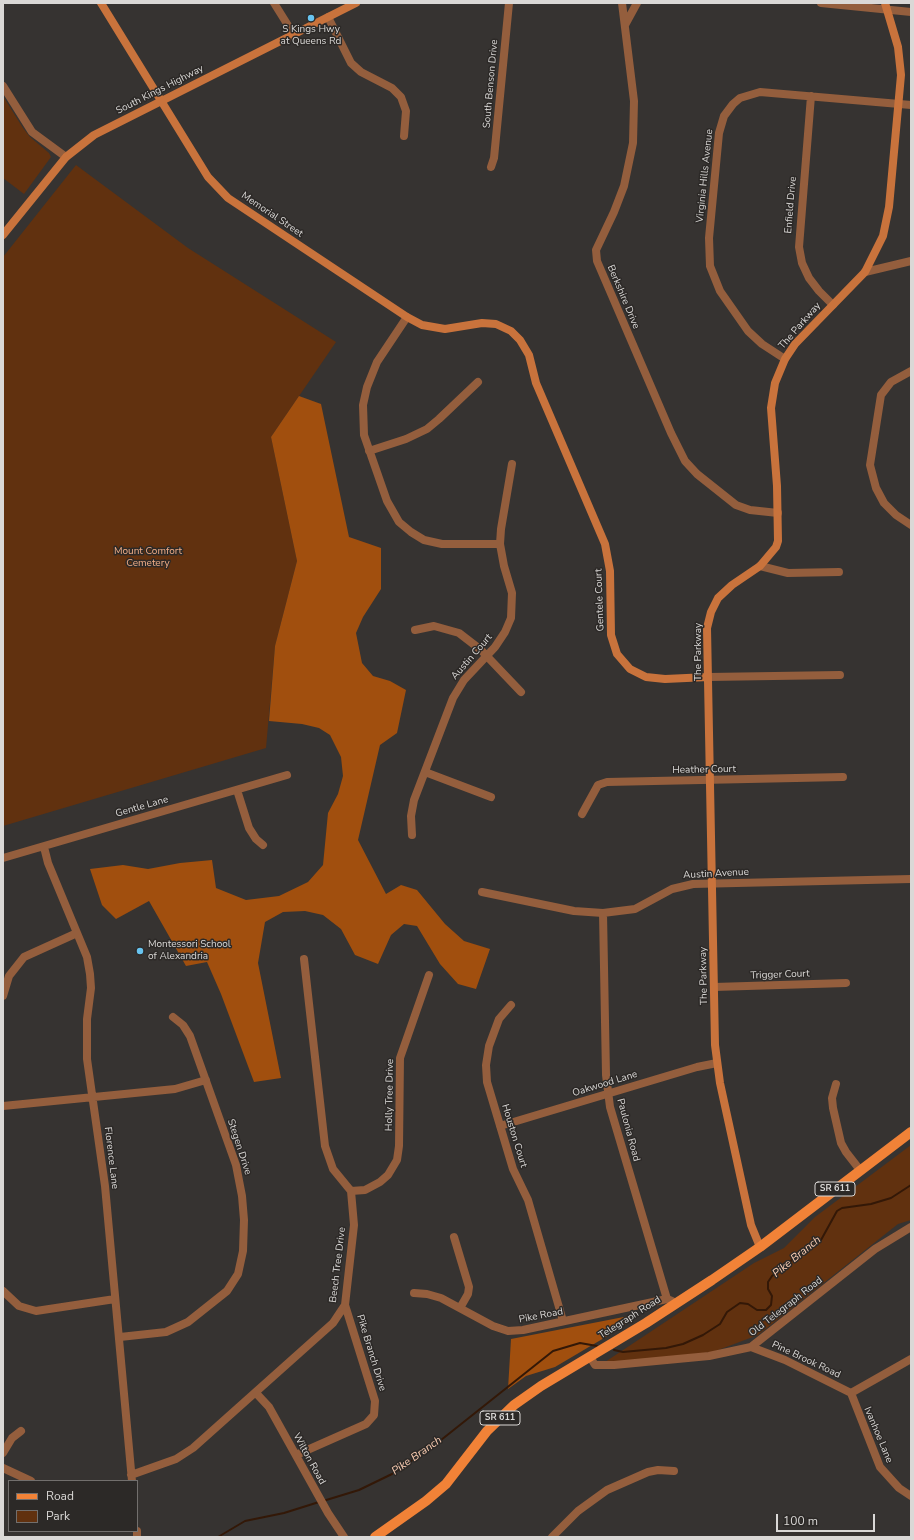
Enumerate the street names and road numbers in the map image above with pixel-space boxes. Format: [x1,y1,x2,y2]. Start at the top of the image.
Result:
street label: South Benson Drive [481,39,501,129]
street label: South Kings Highway [114,63,206,117]
street label: Virginia Hills Avenue [694,129,716,223]
street label: Enfield Drive [783,176,799,234]
street label: Memorial Street [239,190,305,240]
street label: Berkshire Drive [604,263,642,331]
street label: The Parkway [776,300,824,352]
street label: Gentele Court [593,568,607,632]
street label: The Parkway [693,623,705,681]
street label: Austin Court [449,632,495,682]
street label: Heather Court [672,763,736,777]
street label: Gentle Lane [114,794,170,820]
street label: Austin Avenue [683,866,749,882]
street label: The Parkway [697,947,711,1005]
street label: Trigger Court [750,968,810,982]
street label: Holly Tree Drive [383,1059,397,1131]
street label: Oakwood Lane [571,1068,639,1100]
street label: Paulonia Road [614,1097,642,1163]
street label: Houston Court [499,1103,529,1169]
street label: Stegen Drive [224,1118,254,1176]
street label: Florence Lane [101,1126,121,1190]
road number: SR 611 [815,1182,855,1196]
street label: Beech Tree Drive [327,1227,349,1303]
street label: Old Telegraph Road [747,1275,825,1339]
street label: Telegraph Road [597,1294,663,1342]
street label: Pike Road [518,1306,564,1326]
street label: Pike Branch Drive [354,1313,388,1393]
street label: Pine Brook Road [770,1339,842,1381]
street label: Ivanhoe Lane [861,1405,895,1465]
road number: SR 611 [480,1411,520,1425]
street label: Wilton Road [290,1431,328,1487]

